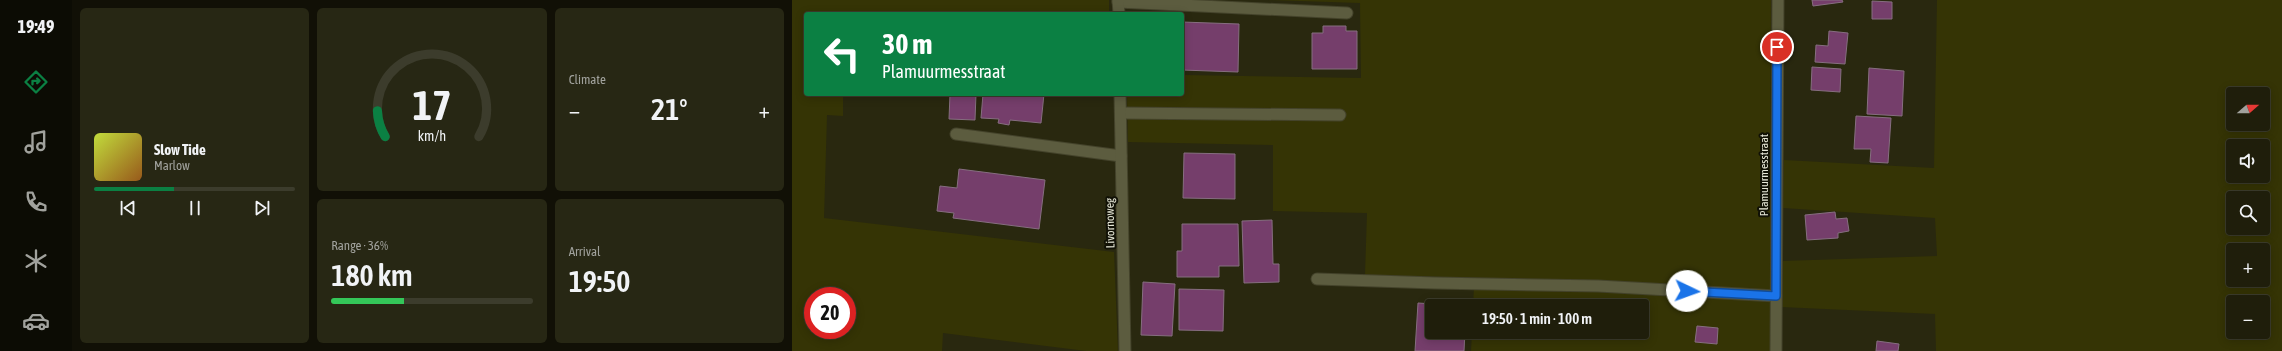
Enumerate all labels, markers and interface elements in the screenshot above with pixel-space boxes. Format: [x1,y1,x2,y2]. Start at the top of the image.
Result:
text: 19:49 [17,16,55,37]
icon: left [816,28,868,80]
text: 30 m [882,28,932,60]
pin [1760,30,1794,64]
icon: arrive [1766,36,1788,58]
text: Plamuurmesstraat [882,61,1006,82]
icon: directions [22,68,50,96]
text: Climate [569,72,606,87]
text: 17 [412,81,452,129]
north arrow [2226,87,2270,131]
map controls [2226,87,2270,339]
text: 21° [651,92,688,126]
text: − [569,97,580,123]
text: + [759,97,770,123]
icon: music [22,128,50,156]
text: km/h [418,128,446,144]
street label: Plamuurmesstraat [1757,133,1771,216]
button: sound [2226,139,2270,183]
text: Slow Tide [154,141,206,158]
text: Marlow [154,158,190,173]
icon: phone [22,188,50,216]
button: search [2226,191,2270,235]
icon: previous [117,197,139,219]
icon: pause [184,197,206,219]
icon: next [251,197,273,219]
street label: Livornoweg [1103,197,1117,248]
text: Range · 36% [331,238,388,253]
button: + [2226,243,2270,287]
text: Arrival [569,244,600,259]
icon: climate [22,247,50,275]
text: 180 km [331,258,413,292]
text: 19:50 [569,264,630,298]
position arrow [1666,270,1708,312]
speed limit sign: 20 [804,287,856,339]
button: − [2226,295,2270,339]
icon: car [22,307,50,335]
text: 19:50 · 1 min · 100 m [1482,310,1592,327]

